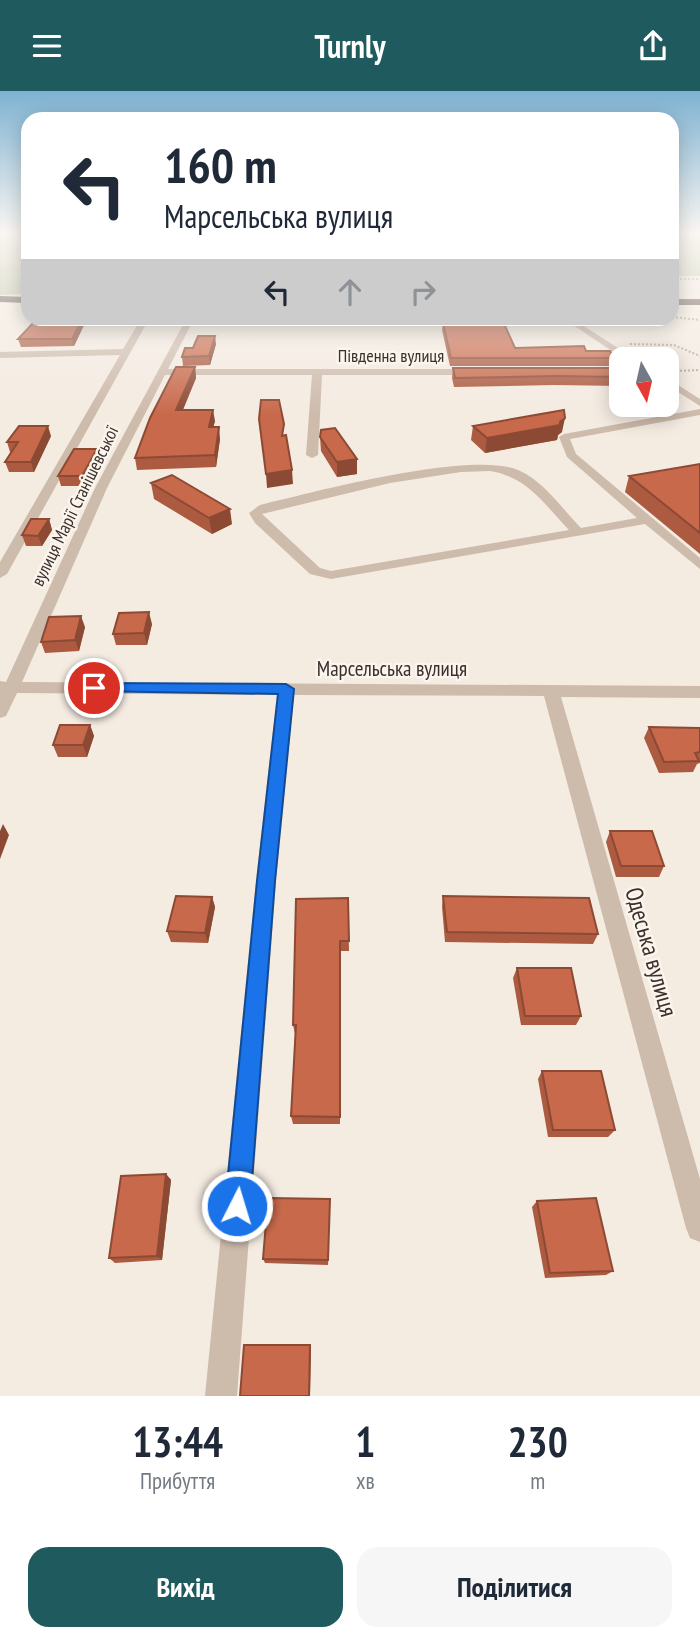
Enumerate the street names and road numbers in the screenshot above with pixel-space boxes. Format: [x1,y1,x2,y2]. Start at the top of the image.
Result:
street label: Південна вулиця [338,344,444,367]
street label: вулиця Марії Станішевської [26,422,123,590]
street label: Марсельська вулиця [317,655,467,682]
street label: Одеська вулиця [618,884,685,1020]

